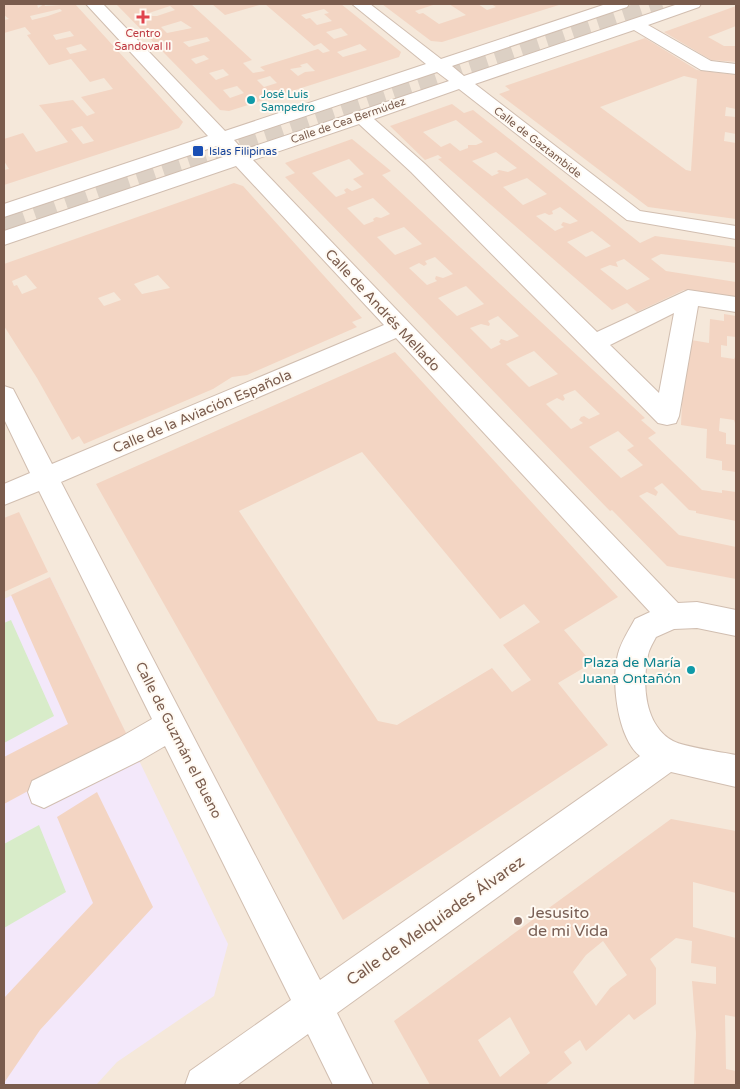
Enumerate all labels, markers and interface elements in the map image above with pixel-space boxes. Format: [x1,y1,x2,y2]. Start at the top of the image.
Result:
marker: Centro Sandoval II [136,10,150,24]
place label: Centro Sandoval II [114,27,172,53]
place label: José Luis Sampedro [261,88,315,114]
marker: José Luis Sampedro [245,94,257,106]
street label: Calle de Cea Bermúdez [289,95,408,146]
street label: Calle de Gaztambide [491,104,584,181]
marker: Islas Filipinas [191,144,205,158]
place label: Islas Filipinas [209,145,277,158]
street label: Calle de Andrés Mellado [321,246,444,375]
street label: Calle de la Aviación Española [110,366,294,457]
place label: Plaza de María Juana Ontañón [580,654,681,687]
street label: Calle de Guzmán el Bueno [132,659,226,821]
marker: Plaza de María Juana Ontañón [685,664,697,676]
street label: Calle de Melquíades Álvarez [343,852,528,990]
place label: Jesusito de mi Vida [528,903,608,941]
marker: Jesusito de mi Vida [512,915,524,927]

